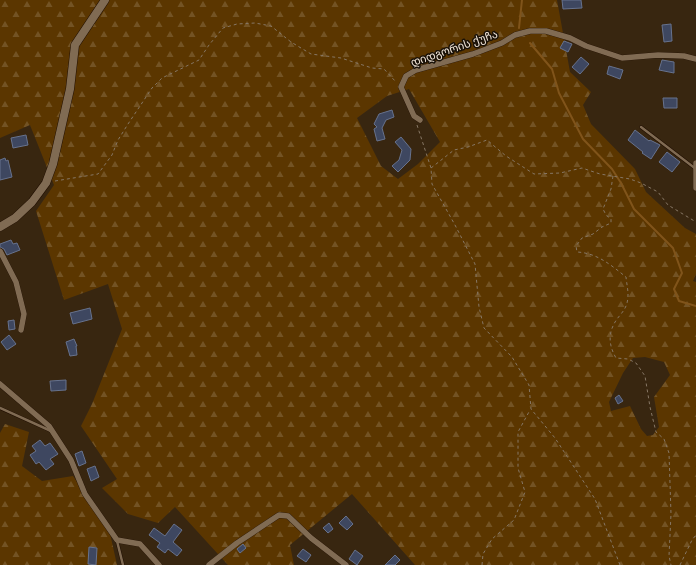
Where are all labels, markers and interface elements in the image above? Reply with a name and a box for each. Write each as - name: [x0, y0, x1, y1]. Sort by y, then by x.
- street label: დიდგორის ქუჩა: [409, 27, 499, 69]

